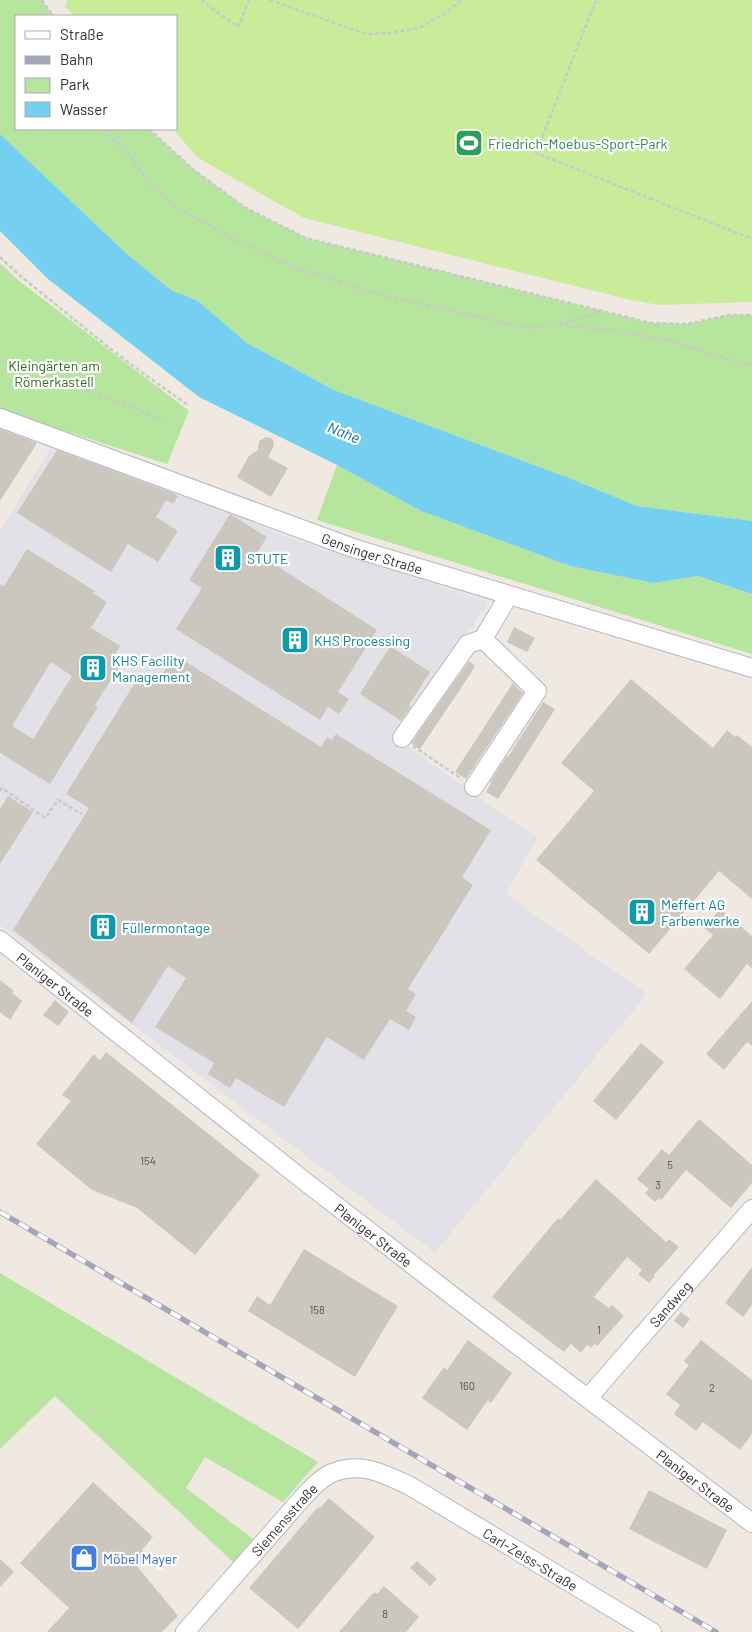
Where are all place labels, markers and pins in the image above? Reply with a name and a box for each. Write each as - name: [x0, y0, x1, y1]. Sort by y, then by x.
- sports icon: Friedrich-Moebus-Sport-Park: [454, 128, 484, 158]
- place label: Friedrich-Moebus-Sport-Park: [488, 135, 668, 152]
- building icon: STUTE: [213, 543, 243, 573]
- place label: STUTE: [247, 550, 288, 567]
- building icon: KHS Processing: [280, 625, 310, 655]
- place label: KHS Processing: [314, 632, 410, 649]
- place label: KHS Facility Management: [112, 652, 190, 685]
- building icon: KHS Facility Management: [78, 653, 108, 683]
- place label: Meffert AG Farbenwerke: [661, 896, 740, 929]
- building icon: Meffert AG Farbenwerke: [627, 897, 657, 927]
- building icon: Füllermontage: [88, 912, 118, 942]
- place label: Füllermontage: [122, 919, 210, 936]
- shop icon: Möbel Mayer: [69, 1543, 99, 1573]
- place label: Möbel Mayer: [103, 1550, 177, 1567]

